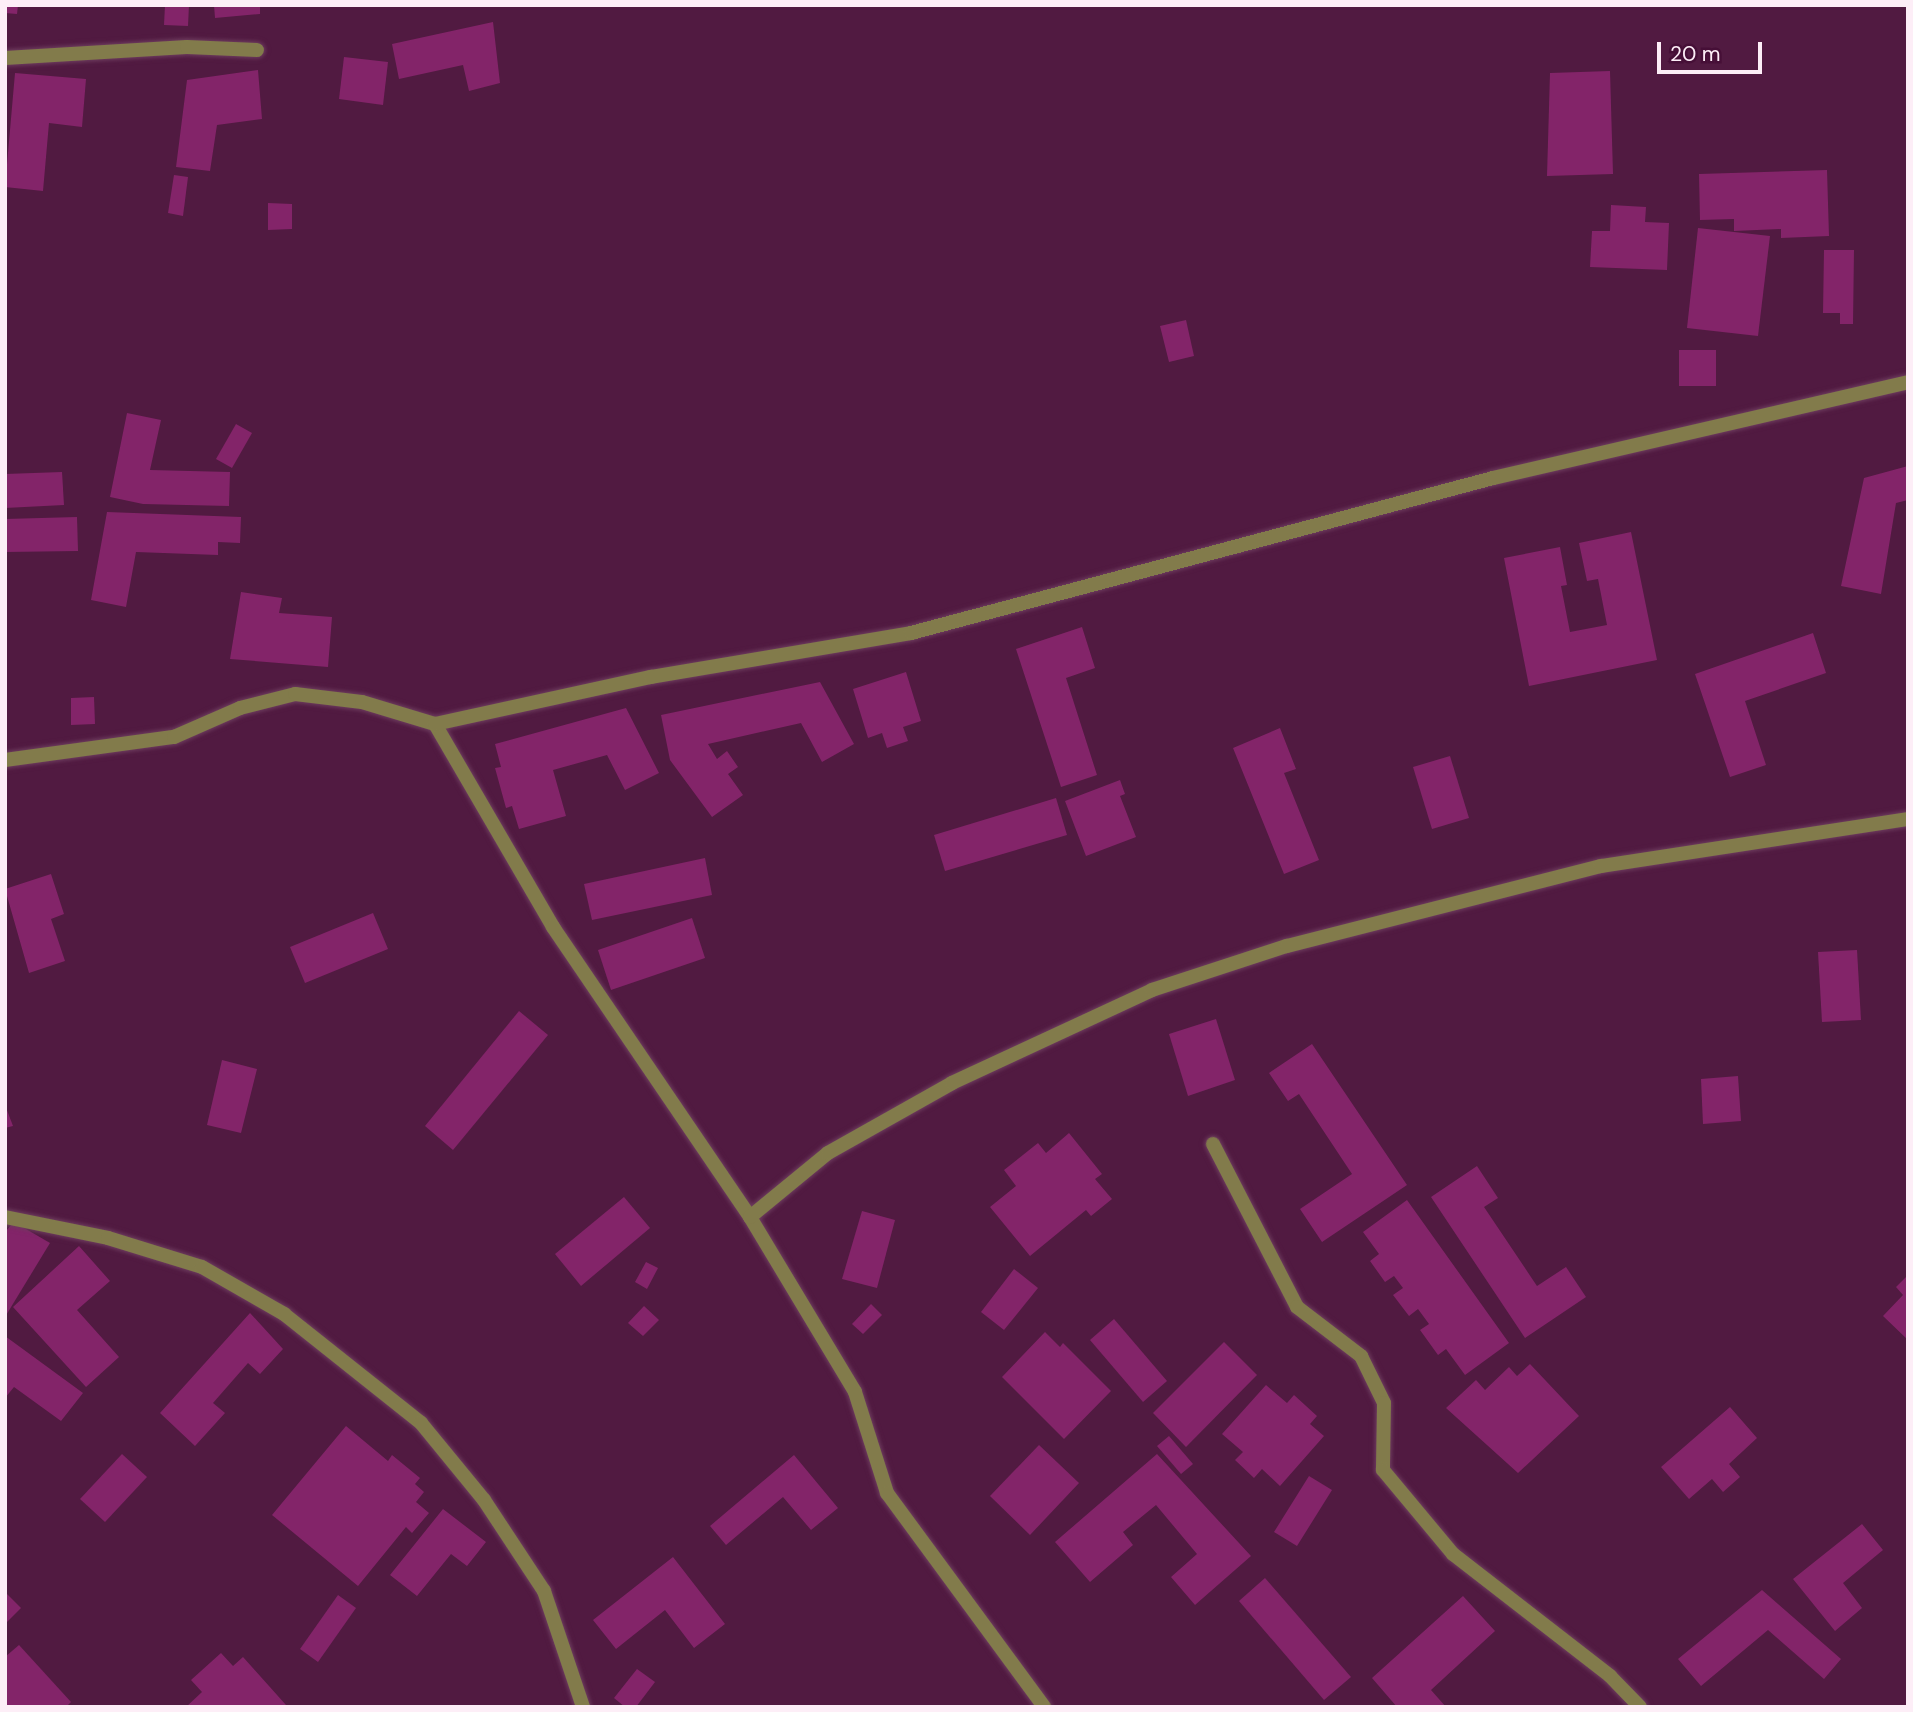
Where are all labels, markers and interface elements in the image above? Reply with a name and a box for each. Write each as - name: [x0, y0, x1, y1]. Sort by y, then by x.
- scale bar: [1661, 28, 1766, 72]
- text: 20 m: [1670, 40, 1721, 68]

